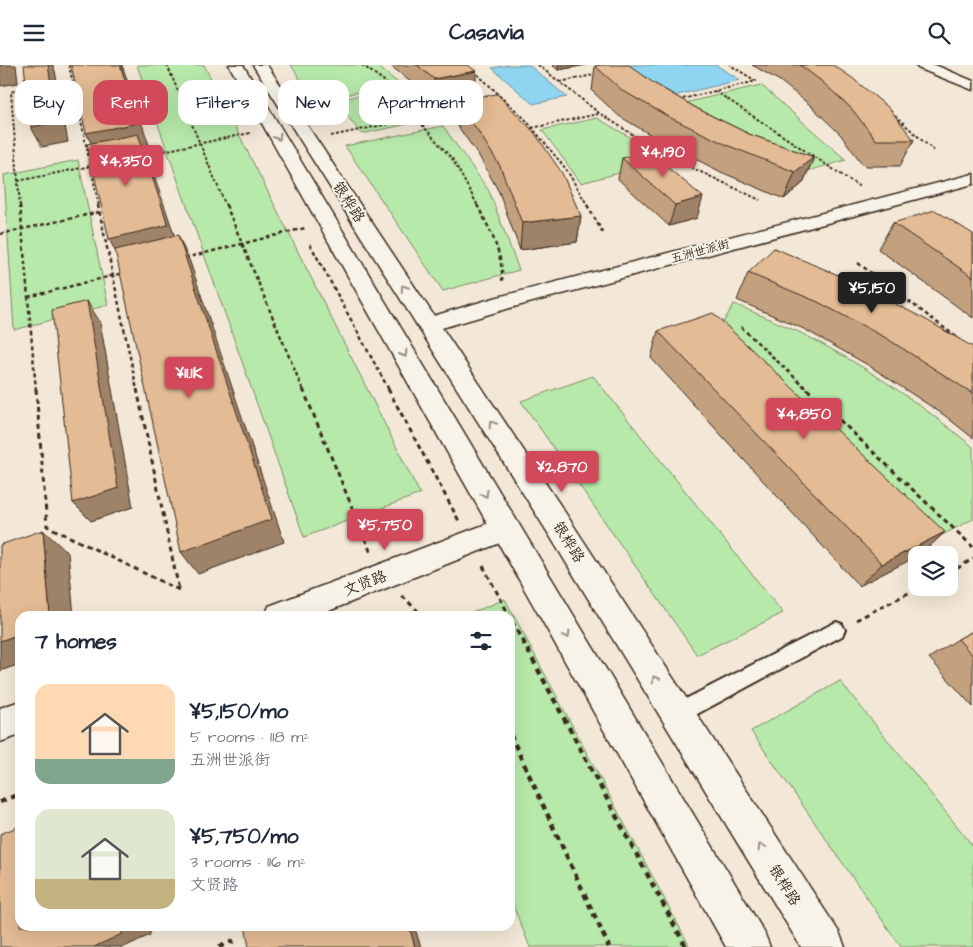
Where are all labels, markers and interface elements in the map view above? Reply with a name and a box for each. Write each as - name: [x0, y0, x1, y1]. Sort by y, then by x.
- text: Casavia: [449, 17, 524, 48]
- icon: menu: [20, 19, 48, 47]
- icon: search: [925, 19, 953, 47]
- chip: Buy: [15, 80, 83, 125]
- chip: Rent: [93, 80, 168, 125]
- chip: Filters: [178, 80, 268, 125]
- chip: New: [278, 80, 349, 125]
- chip: Apartment: [359, 80, 483, 125]
- one-way arrow: [272, 132, 282, 141]
- pin: ¥4,190: [622, 135, 704, 178]
- text: ¥4,190: [641, 141, 685, 163]
- pin: ¥4,350: [85, 145, 167, 187]
- text: ¥4,350: [100, 150, 152, 172]
- street label: 银桦路: [328, 178, 370, 227]
- street label: 五洲世派街: [669, 236, 731, 267]
- pin: ¥5,150: [831, 271, 913, 314]
- text: ¥5,150: [849, 277, 895, 299]
- one-way arrow: [401, 285, 410, 294]
- one-way arrow: [397, 348, 407, 357]
- pin: ¥11.1K: [148, 357, 230, 399]
- text: ¥11.1K: [176, 362, 202, 384]
- pin: ¥4,850: [763, 397, 845, 440]
- text: ¥4,850: [777, 403, 831, 425]
- one-way arrow: [489, 421, 499, 430]
- pin: ¥2,870: [521, 451, 603, 493]
- text: ¥2,870: [537, 456, 587, 478]
- one-way arrow: [479, 489, 489, 498]
- pin: ¥5,750: [344, 509, 426, 551]
- text: ¥5,750: [358, 514, 412, 536]
- street label: 银桦路: [548, 518, 589, 567]
- map controls: [908, 546, 958, 596]
- button: layers: [908, 546, 958, 596]
- street label: 文贤路: [340, 566, 390, 601]
- text: 7 homes: [35, 627, 117, 656]
- icon: filters: [467, 627, 495, 655]
- one-way arrow: [561, 629, 571, 638]
- one-way arrow: [652, 676, 662, 685]
- text: ¥5,150/mo: [190, 697, 288, 726]
- icon: home: [75, 704, 135, 764]
- text: 5 rooms · 118 m²: [190, 726, 309, 748]
- text: 五洲世派街: [190, 749, 270, 771]
- text: ¥5,750/mo: [190, 822, 299, 851]
- icon: home: [75, 829, 135, 889]
- one-way arrow: [757, 843, 767, 852]
- text: 3 rooms · 116 m²: [190, 851, 306, 873]
- street label: 银桦路: [764, 861, 805, 910]
- text: 文贤路: [190, 874, 238, 896]

